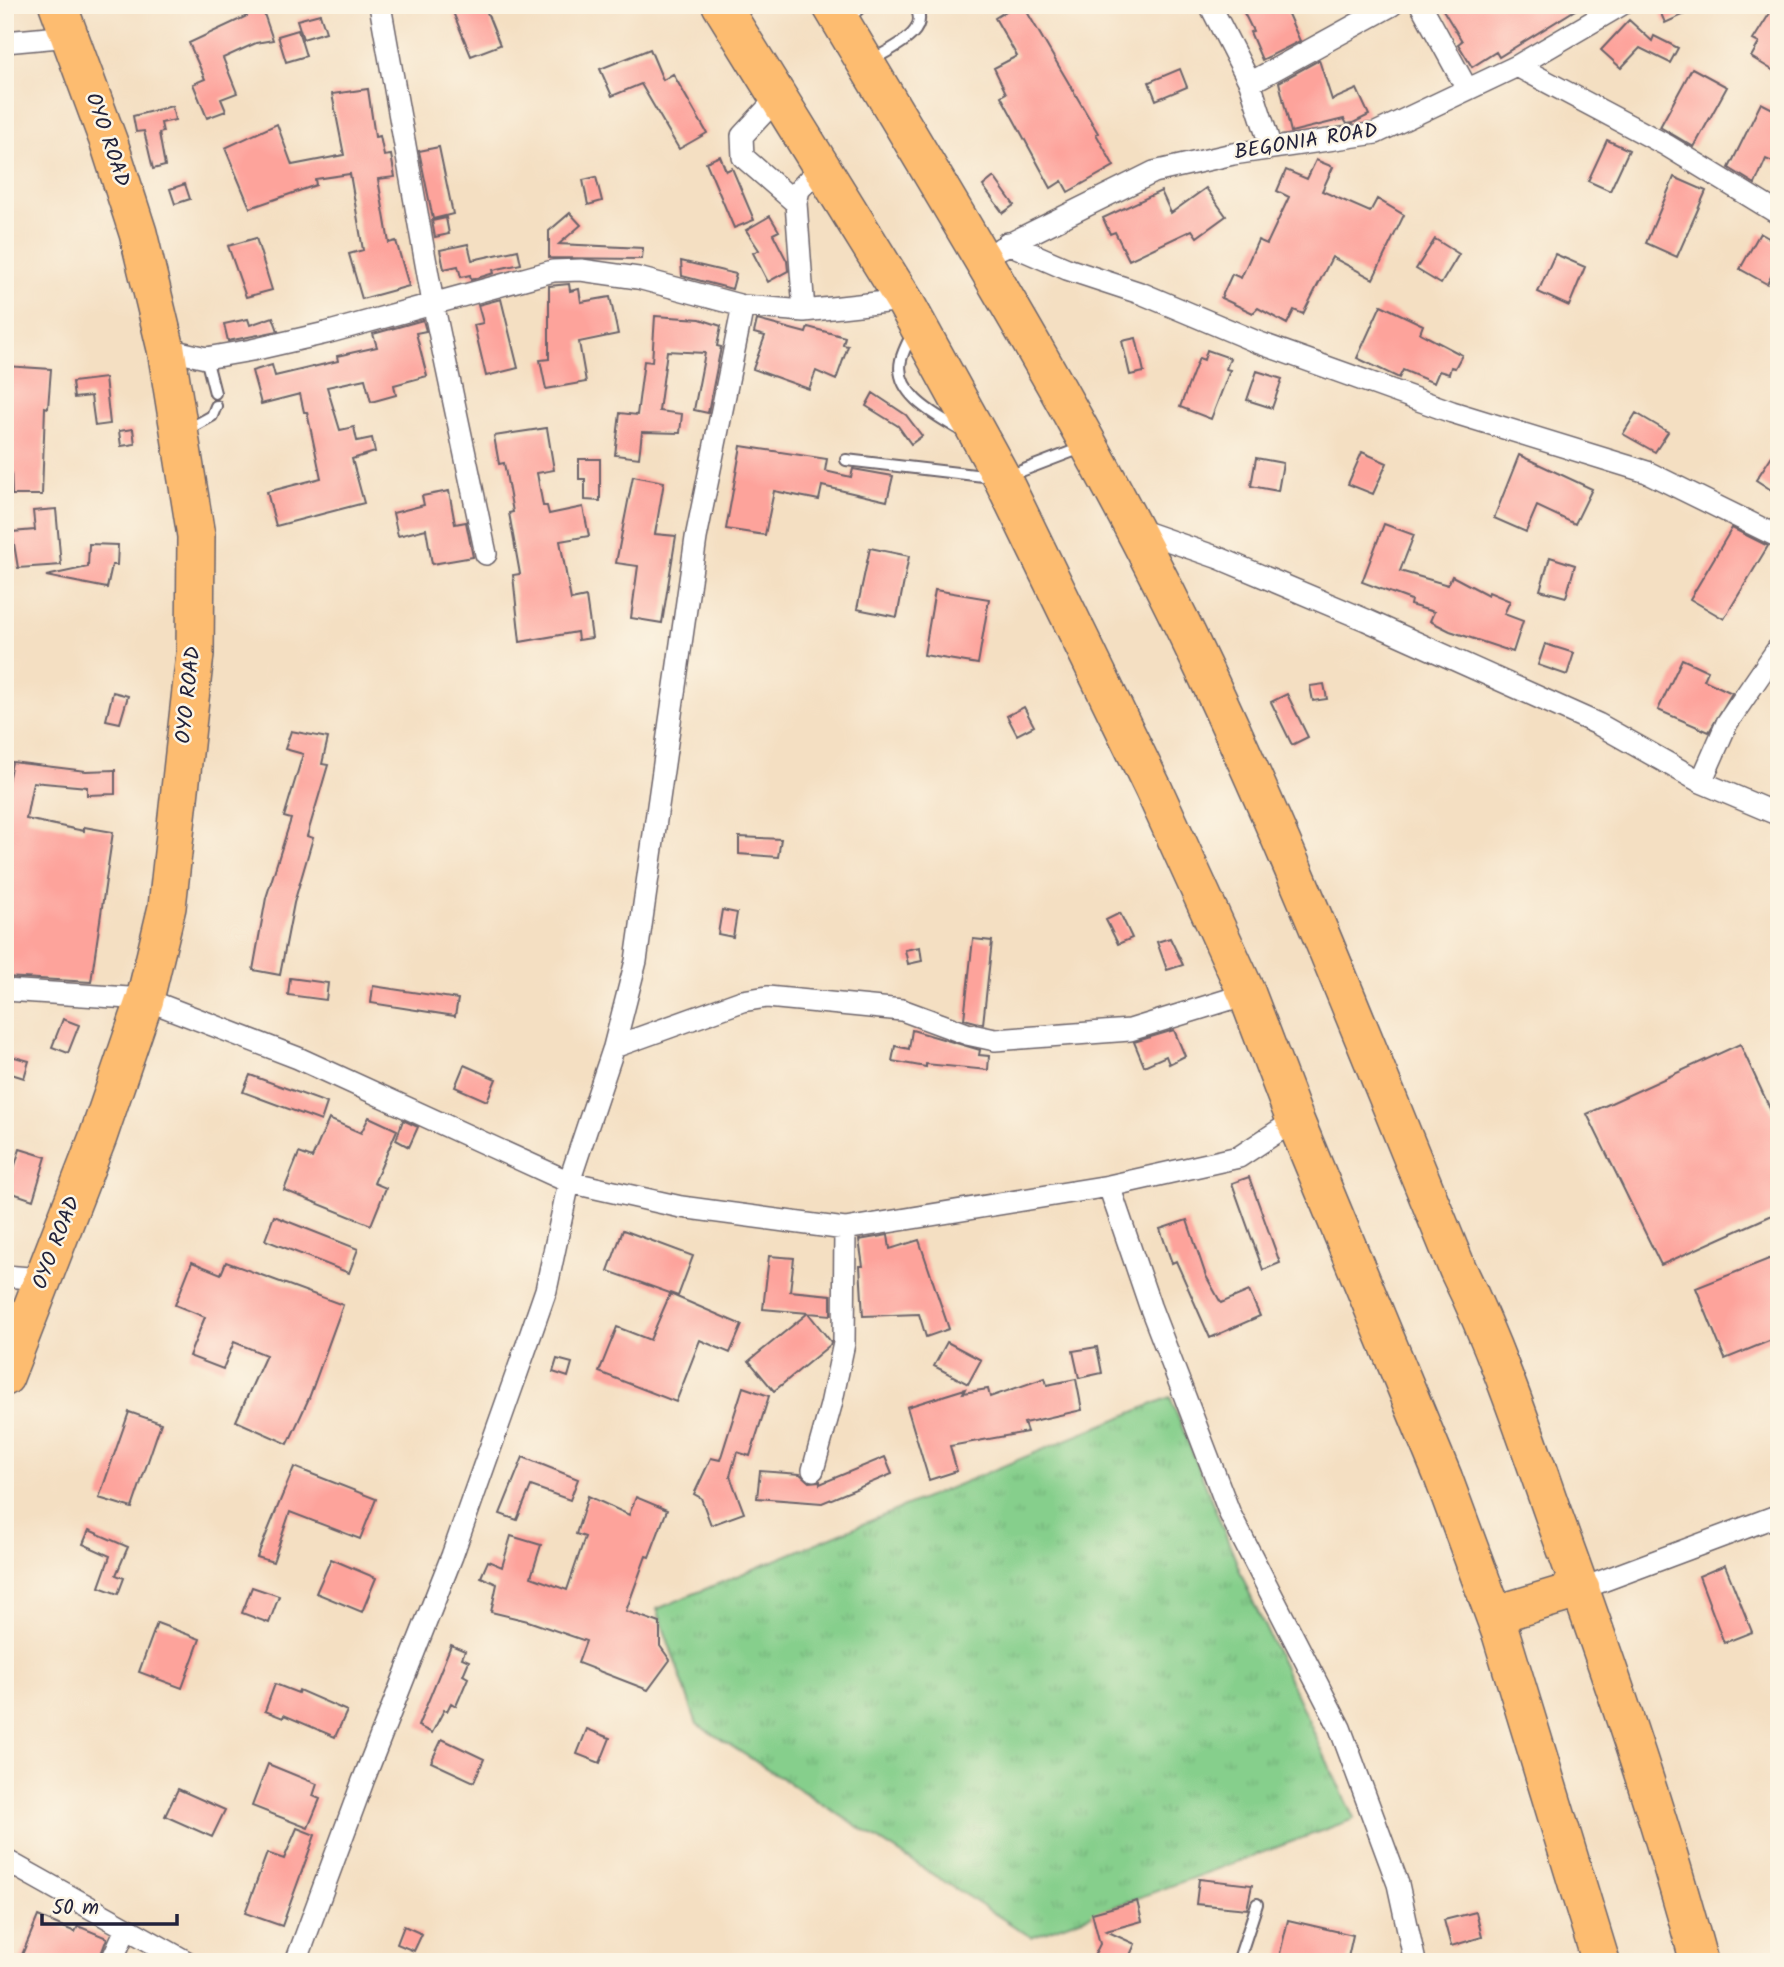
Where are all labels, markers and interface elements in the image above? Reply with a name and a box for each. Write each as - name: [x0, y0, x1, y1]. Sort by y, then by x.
- street label: OYO ROAD: [75, 88, 139, 192]
- street label: BEGONIA ROAD: [1232, 114, 1380, 170]
- street label: OYO ROAD: [167, 645, 211, 745]
- street label: OYO ROAD: [24, 1191, 90, 1295]
- scale bar: [42, 1883, 177, 1927]
- text: 50 m: [52, 1892, 99, 1925]

